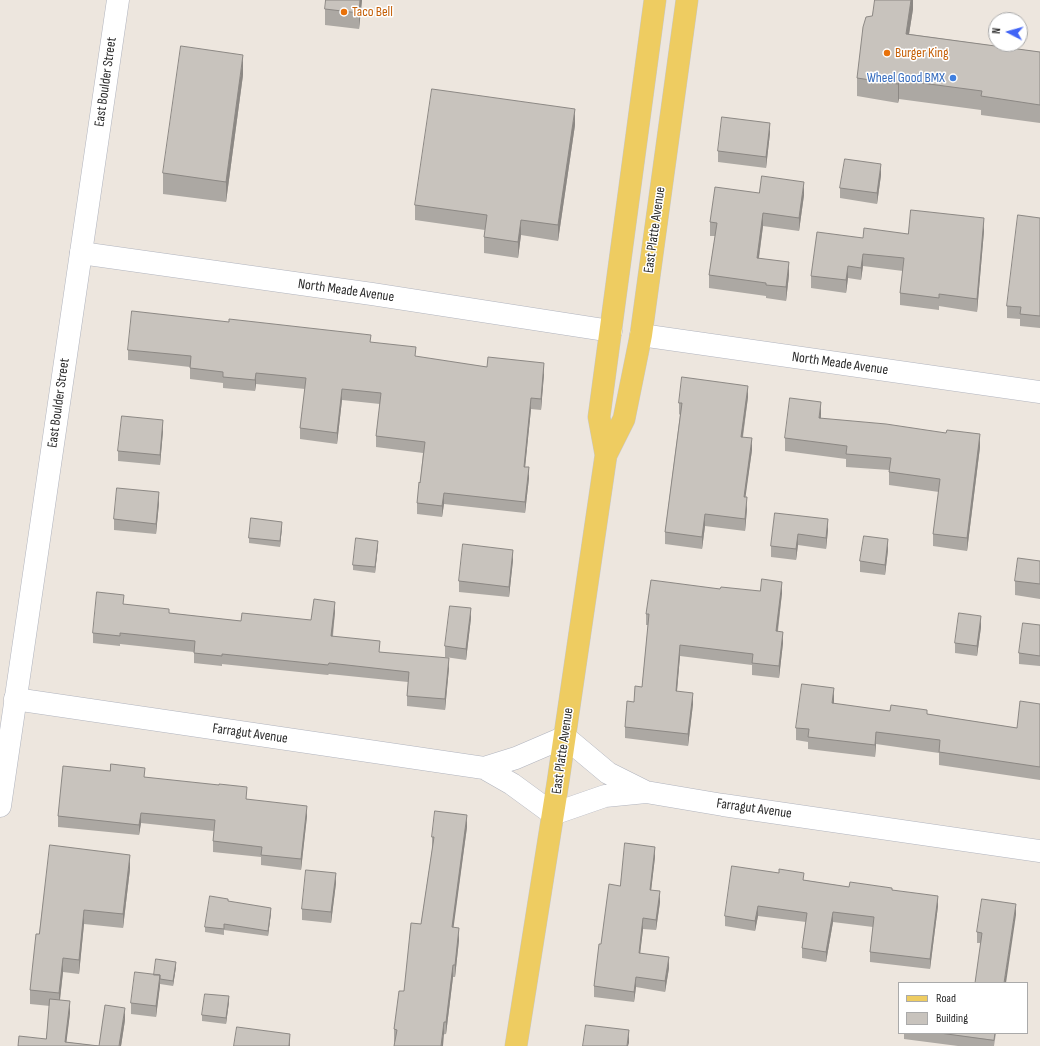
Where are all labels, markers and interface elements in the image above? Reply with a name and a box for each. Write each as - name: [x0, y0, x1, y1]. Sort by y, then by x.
- place label: Taco Bell: [352, 4, 393, 20]
- marker: Taco Bell: [339, 7, 349, 17]
- north arrow: [988, 12, 1028, 52]
- text: N: [990, 27, 1003, 34]
- street label: East Boulder Street: [91, 36, 121, 128]
- place label: Burger King: [895, 45, 949, 61]
- marker: Burger King: [882, 48, 892, 58]
- place label: Wheel Good BMX: [867, 70, 945, 86]
- marker: Wheel Good BMX: [948, 73, 958, 83]
- street label: East Platte Avenue: [641, 186, 669, 274]
- street label: North Meade Avenue: [297, 276, 395, 306]
- street label: North Meade Avenue: [791, 349, 889, 379]
- street label: East Boulder Street: [44, 357, 74, 449]
- street label: East Platte Avenue: [549, 707, 577, 795]
- street label: Farragut Avenue: [211, 720, 289, 748]
- street label: Farragut Avenue: [715, 795, 793, 823]
- legend: [898, 982, 1028, 1034]
- text: Road: [936, 991, 956, 1006]
- text: Building: [936, 1011, 968, 1026]

